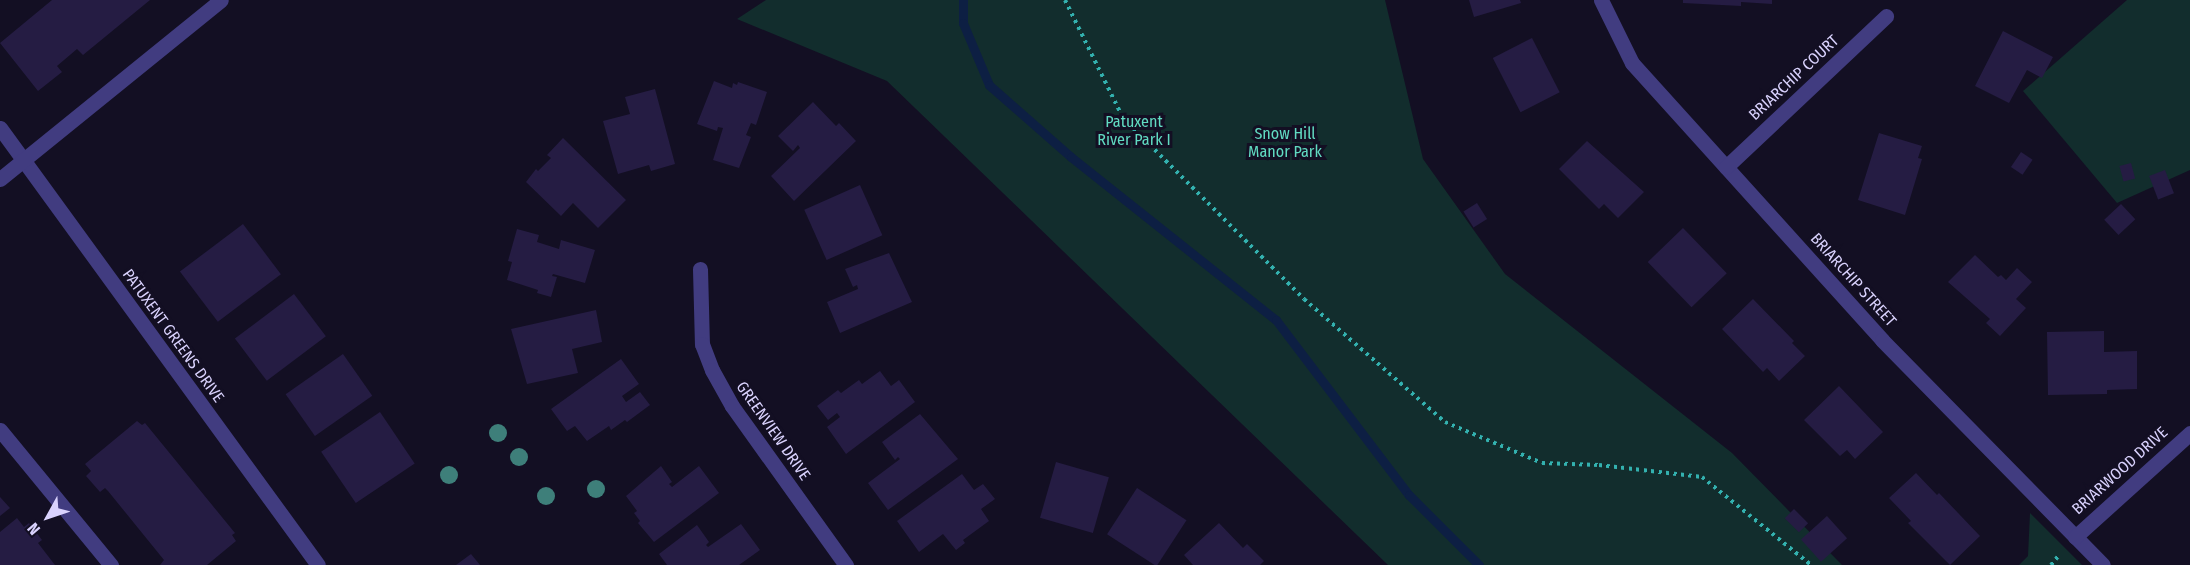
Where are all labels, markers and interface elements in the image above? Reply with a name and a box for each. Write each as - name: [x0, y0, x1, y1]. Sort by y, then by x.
- street label: BRIARCHIP COURT: [1745, 31, 1843, 125]
- park label: Patuxent River Park I: [1097, 112, 1171, 150]
- park label: Snow Hill Manor Park: [1248, 124, 1322, 162]
- street label: BRIARCHIP STREET: [1806, 229, 1900, 331]
- street label: PATUXENT GREENS DRIVE: [118, 266, 228, 406]
- street label: GREENVIEW DRIVE: [732, 378, 814, 484]
- street label: BRIARWOOD DRIVE: [2068, 423, 2172, 519]
- north arrow: [18, 487, 78, 547]
- text: N: [23, 519, 44, 539]

